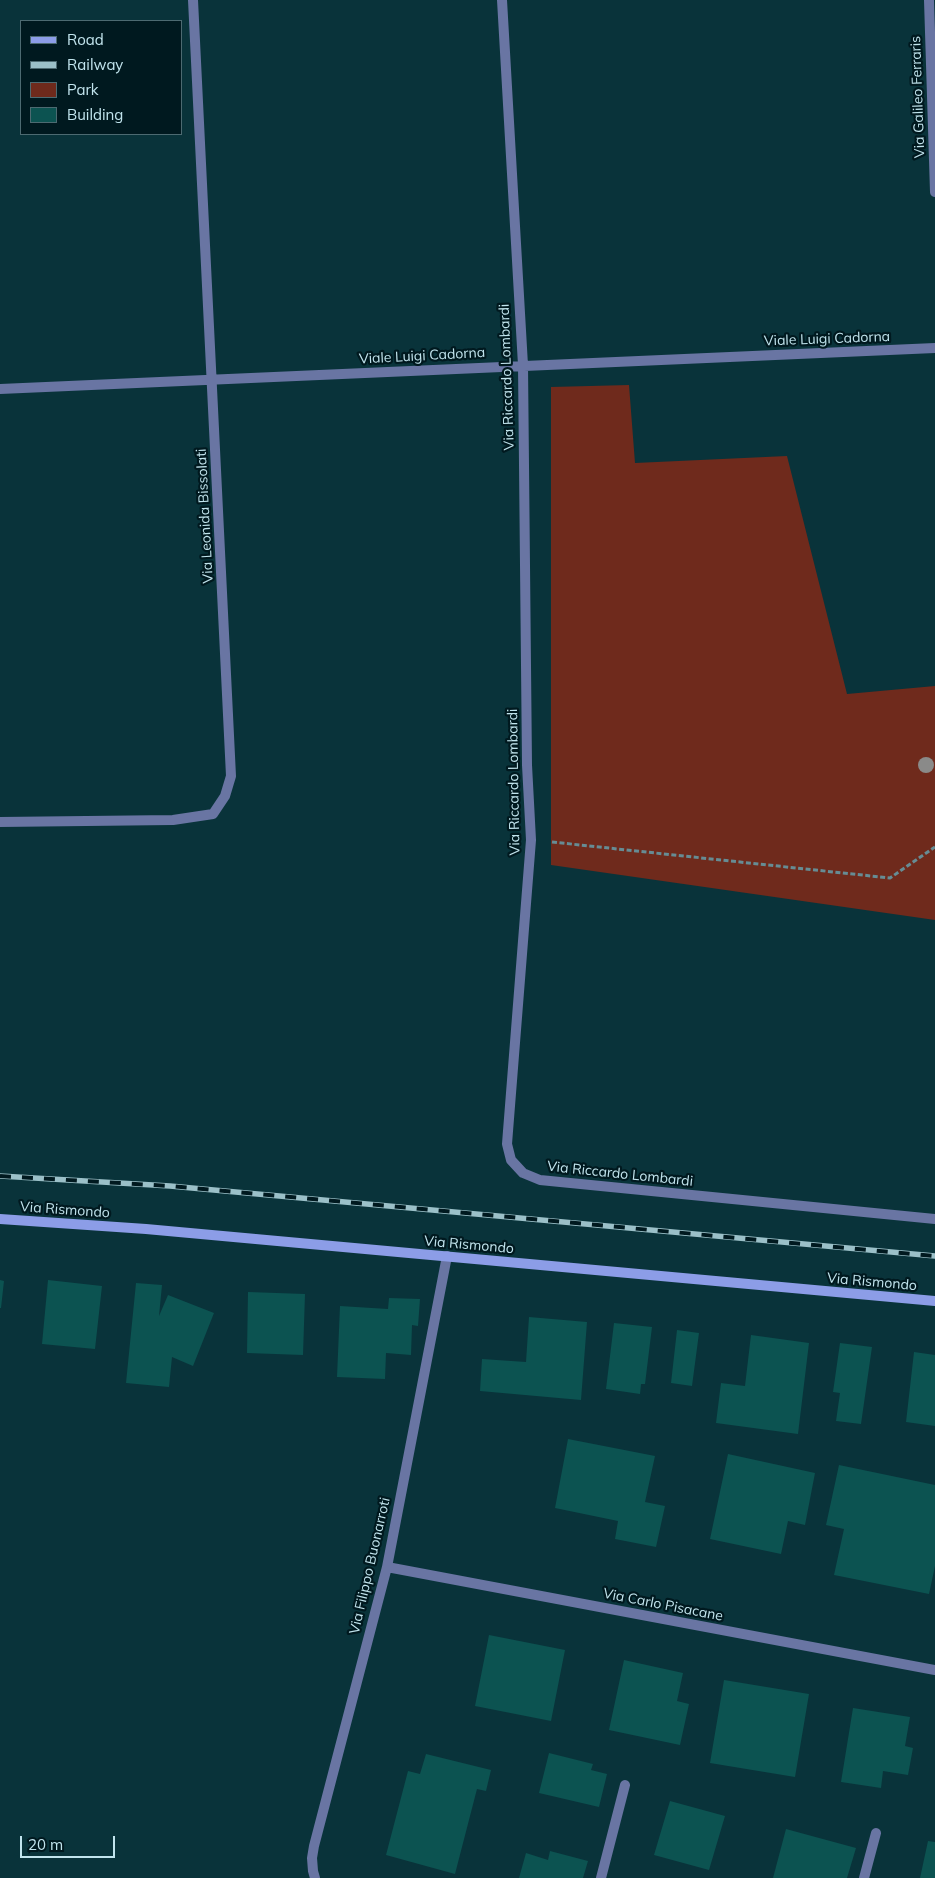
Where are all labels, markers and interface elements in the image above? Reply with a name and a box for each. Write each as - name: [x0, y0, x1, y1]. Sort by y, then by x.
- legend: [20, 20, 182, 135]
- text: Road: [67, 30, 104, 49]
- street label: Via Galileo Ferraris: [907, 36, 929, 158]
- text: Railway: [67, 55, 123, 74]
- text: Park: [67, 80, 99, 99]
- text: Building: [67, 105, 123, 124]
- street label: Via Riccardo Lombardi: [496, 303, 518, 451]
- street label: Viale Luigi Cadorna: [764, 328, 890, 350]
- street label: Viale Luigi Cadorna: [359, 344, 485, 368]
- street label: Via Leonida Bissolati: [193, 448, 217, 584]
- street label: Via Riccardo Lombardi: [504, 709, 524, 855]
- street label: Via Riccardo Lombardi: [546, 1158, 694, 1190]
- street label: Via Rismondo: [20, 1198, 110, 1222]
- street label: Via Rismondo: [423, 1233, 515, 1257]
- street label: Via Rismondo: [826, 1270, 918, 1294]
- street label: Via Filippo Buonarroti: [346, 1496, 394, 1636]
- street label: Via Carlo Pisacane: [602, 1585, 724, 1625]
- scale bar: [22, 1826, 118, 1858]
- text: 20 m: [28, 1835, 63, 1854]

